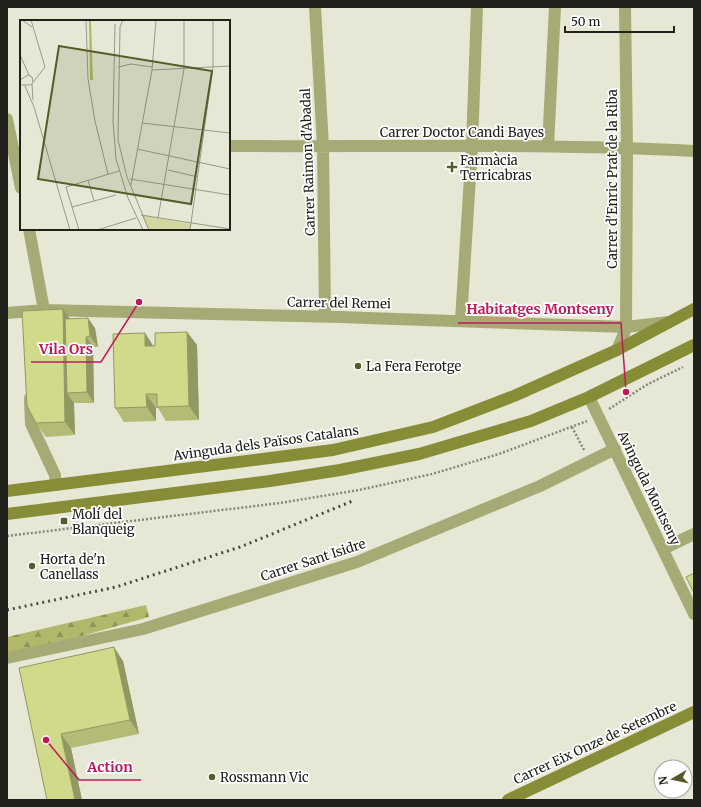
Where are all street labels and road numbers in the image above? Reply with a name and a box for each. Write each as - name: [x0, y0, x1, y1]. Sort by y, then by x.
- street label: Carrer Raimon d'Abadal: [297, 88, 319, 236]
- street label: Carrer d'Enric Prat de la Riba: [604, 89, 621, 269]
- street label: Carrer Doctor Candi Bayes: [380, 124, 544, 141]
- street label: Carrer del Remei: [287, 294, 391, 312]
- street label: Avinguda dels Països Catalans: [171, 422, 360, 465]
- street label: Avinguda Montseny: [613, 427, 684, 548]
- street label: Carrer Sant Isidre: [258, 535, 368, 585]
- street label: Carrer Eix Onze de Setembre: [511, 698, 679, 788]

